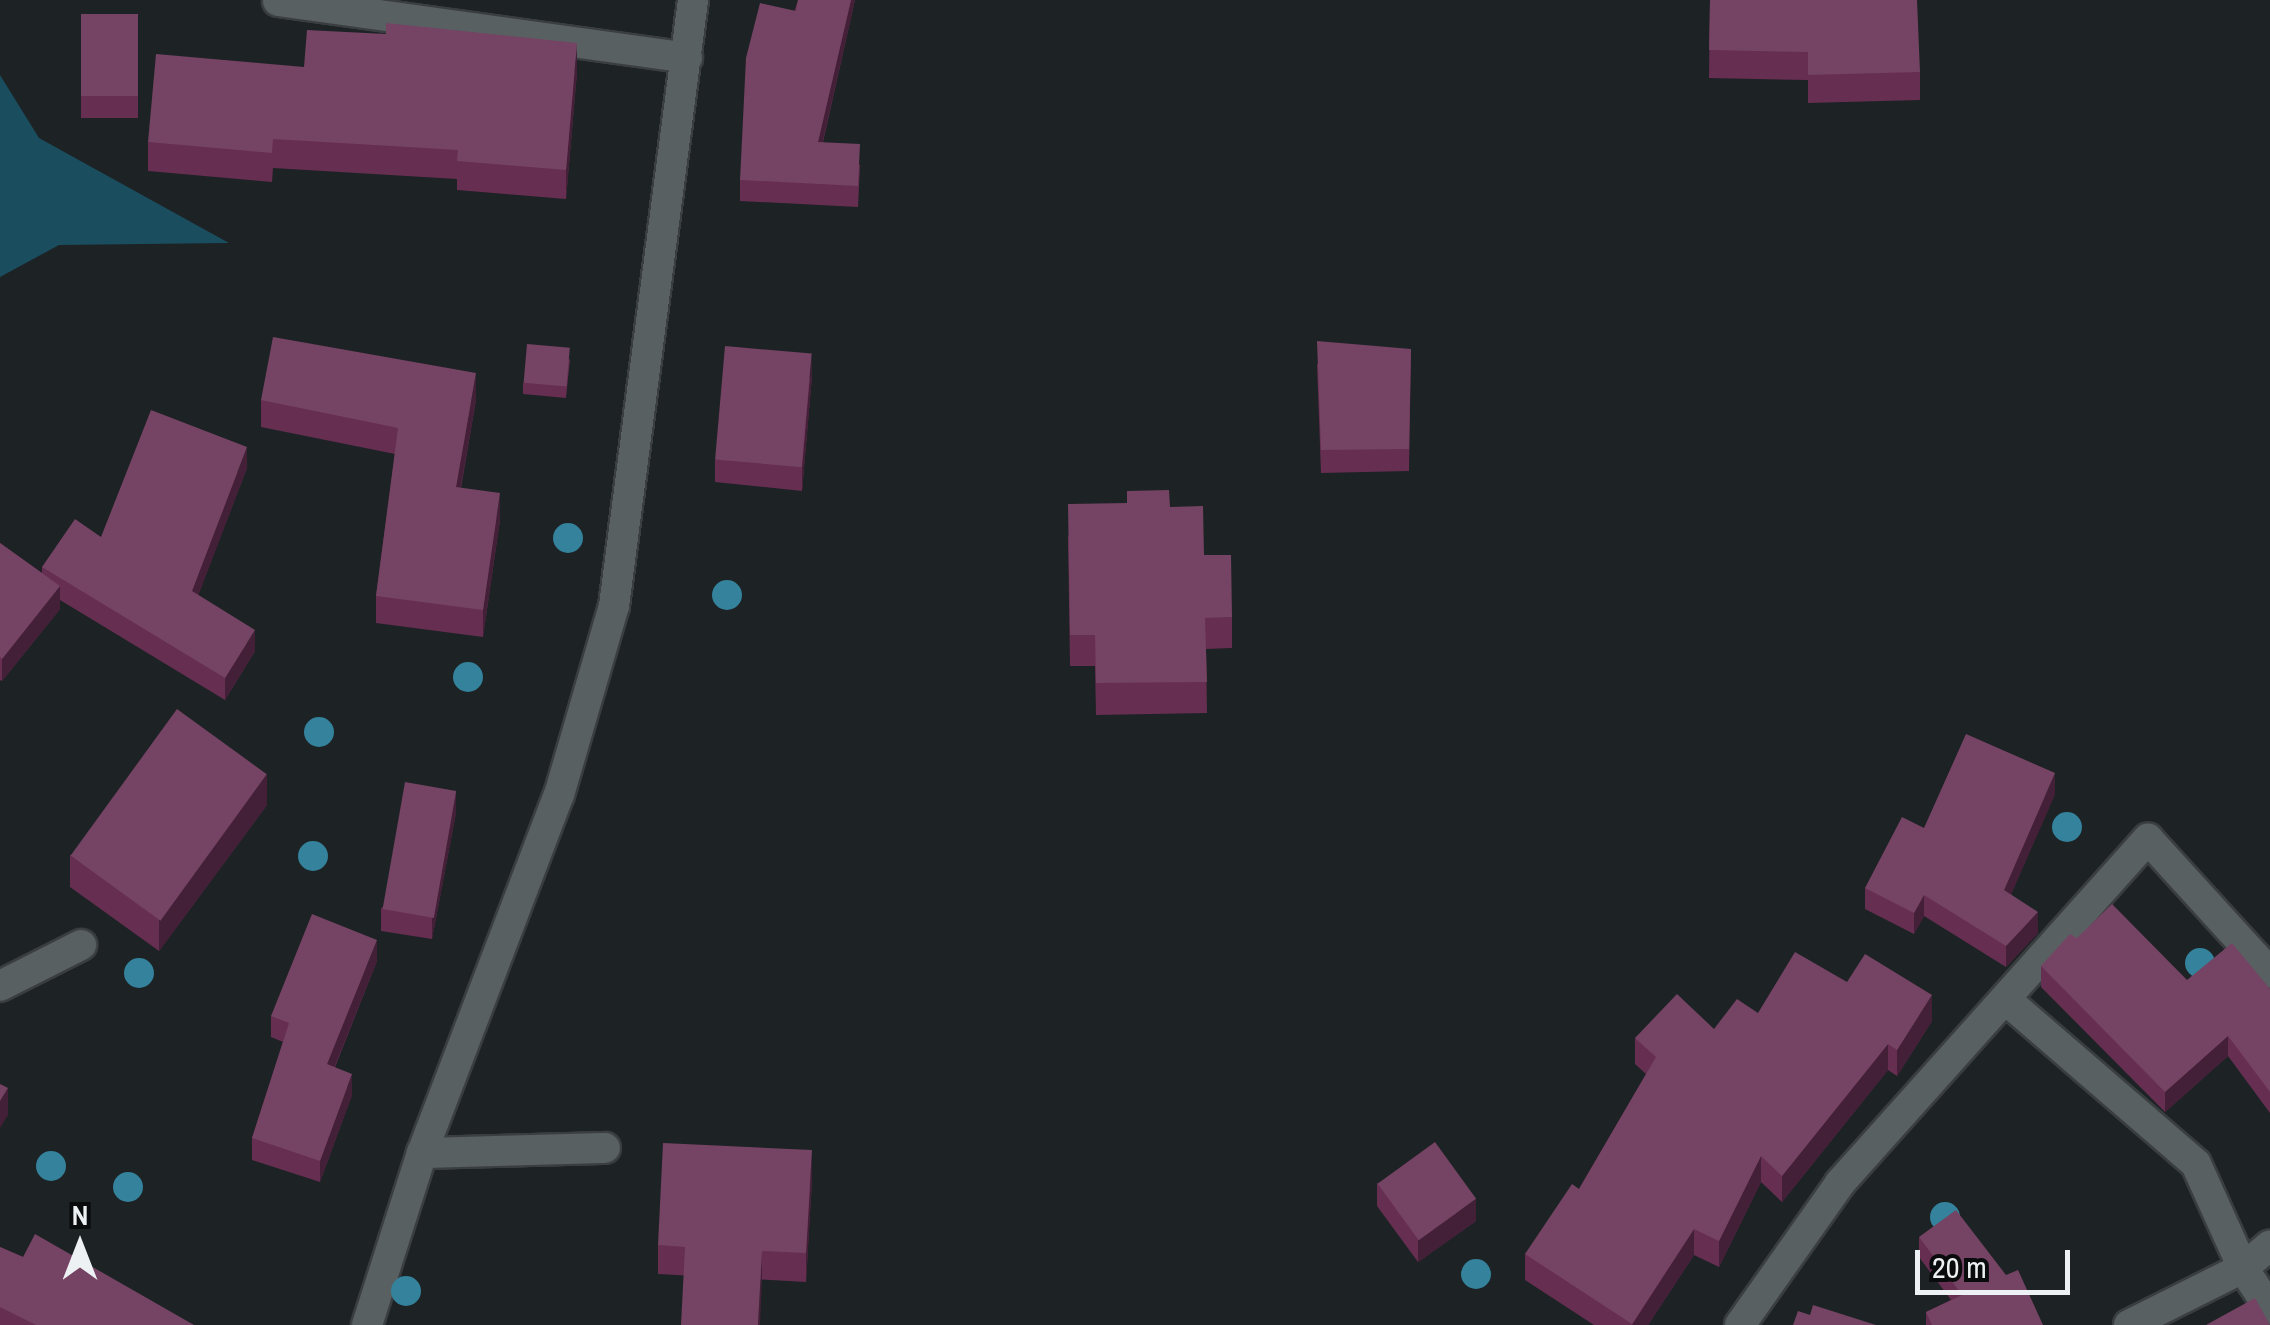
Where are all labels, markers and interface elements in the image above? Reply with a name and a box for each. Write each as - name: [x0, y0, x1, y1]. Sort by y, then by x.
- north arrow: [30, 1195, 130, 1295]
- text: N: [72, 1196, 88, 1234]
- scale bar: [1920, 1230, 2075, 1292]
- text: 20 m: [1932, 1247, 1987, 1287]

